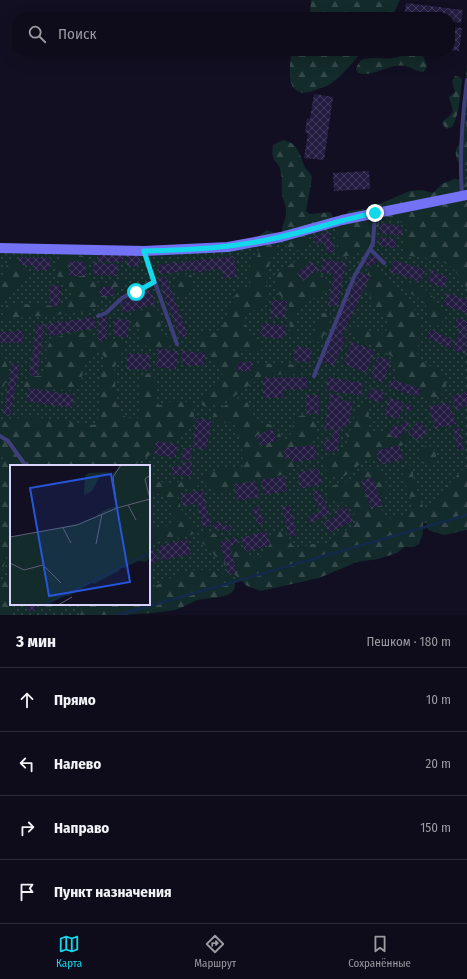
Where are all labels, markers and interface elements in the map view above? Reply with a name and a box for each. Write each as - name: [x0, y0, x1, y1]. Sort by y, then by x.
- search box: [12, 12, 455, 56]
- icon: search: [26, 23, 48, 45]
- text: Поиск: [58, 25, 96, 43]
- route end: [366, 204, 384, 222]
- route start: [127, 283, 145, 301]
- inset map: [10, 465, 150, 605]
- text: 3 мин: [16, 631, 56, 652]
- text: Пешком · 180 m: [366, 634, 451, 649]
- icon: ahead: [16, 689, 38, 711]
- text: Прямо: [54, 691, 96, 709]
- text: 10 m: [426, 692, 451, 707]
- icon: left: [16, 753, 38, 775]
- text: Налево: [54, 755, 101, 773]
- text: 20 m: [425, 756, 451, 771]
- icon: right: [16, 817, 38, 839]
- text: Направо: [54, 819, 109, 837]
- text: 150 m: [420, 820, 451, 835]
- icon: arrive: [16, 881, 38, 903]
- text: Пункт назначения: [54, 883, 172, 901]
- tab: Карта: [56, 933, 82, 970]
- tab: Маршрут: [194, 933, 236, 970]
- tab: Сохранённые: [348, 933, 411, 970]

